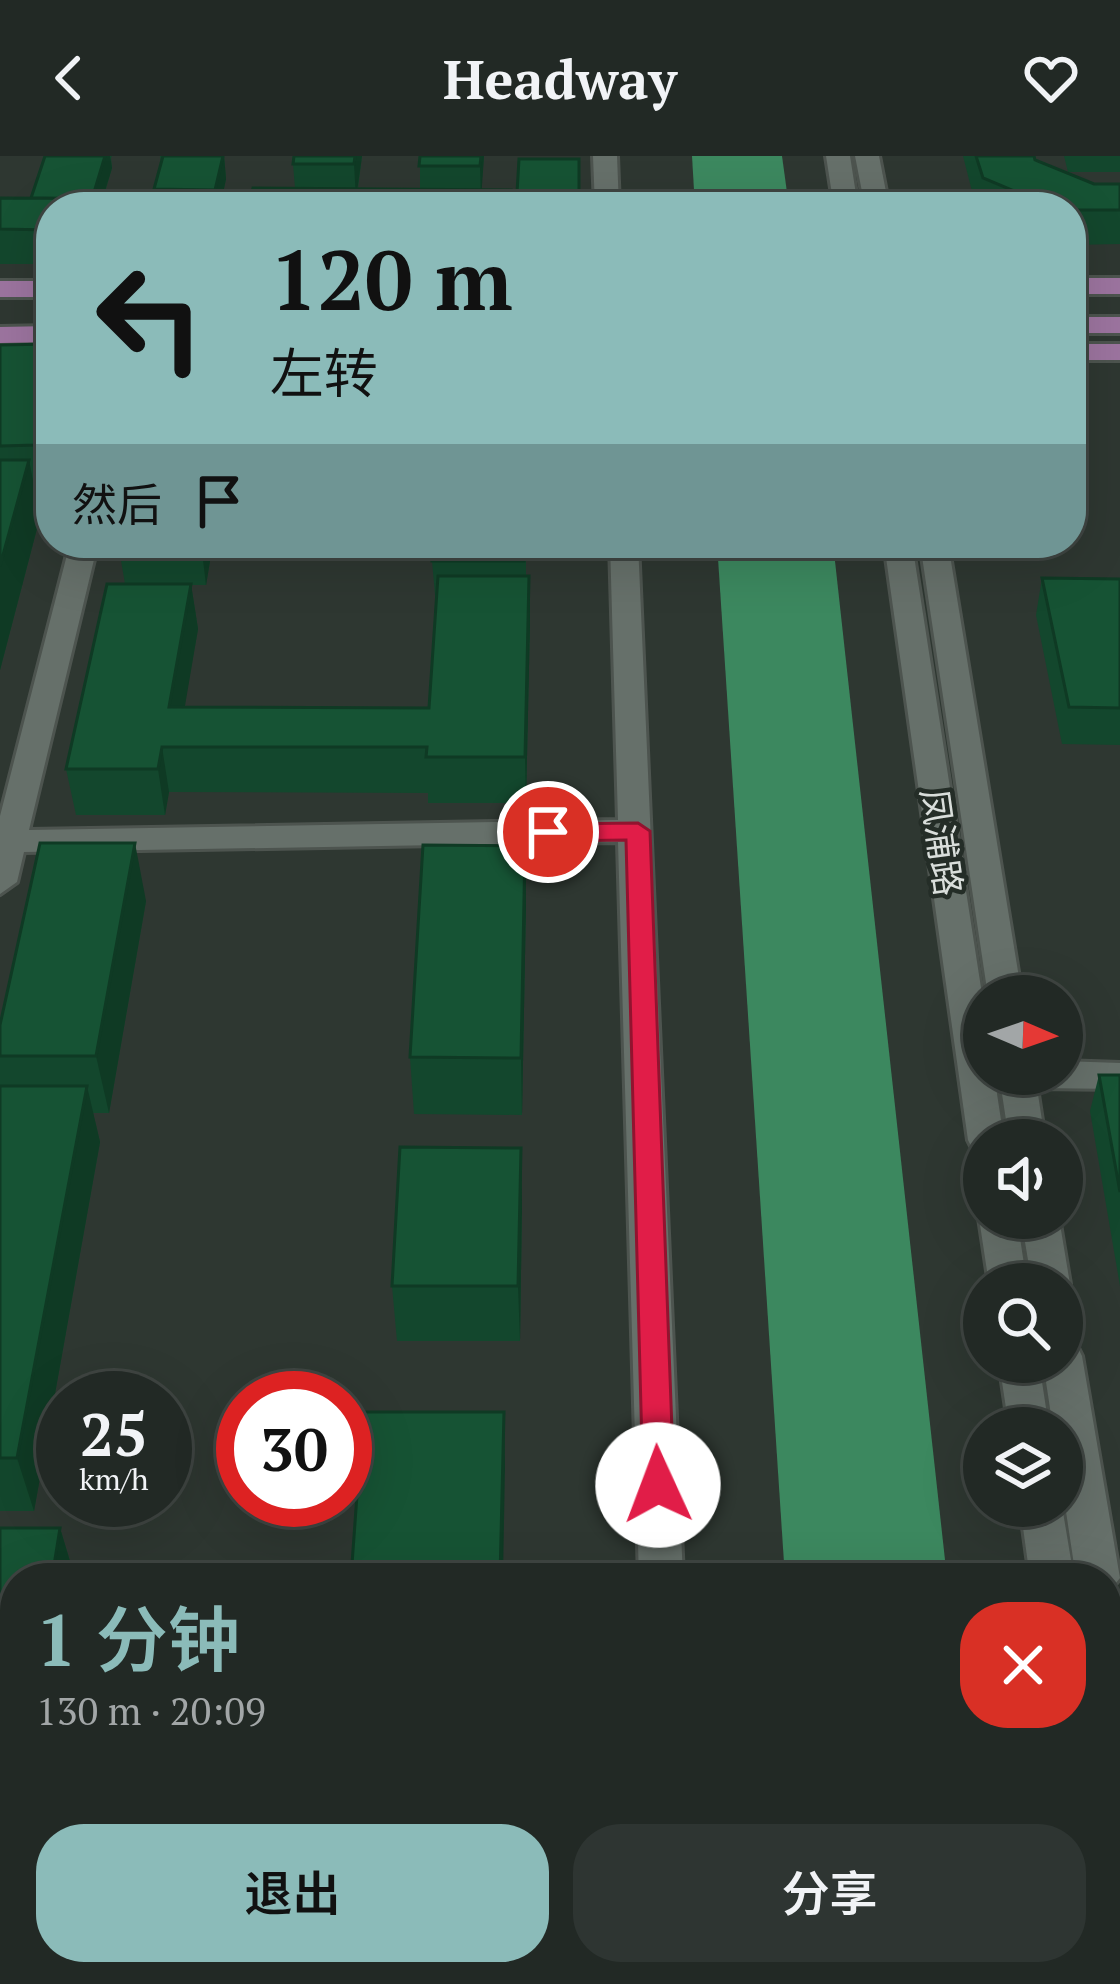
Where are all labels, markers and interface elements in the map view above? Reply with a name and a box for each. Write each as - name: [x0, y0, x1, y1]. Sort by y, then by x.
- text: Headway: [443, 43, 677, 114]
- icon: back: [36, 45, 102, 111]
- icon: heart: [1018, 45, 1084, 111]
- text: 120 m: [270, 223, 513, 334]
- icon: left: [72, 240, 228, 396]
- text: 左转: [270, 337, 378, 408]
- icon: arrive: [186, 468, 252, 534]
- text: 然后: [72, 474, 162, 534]
- pin: [497, 781, 599, 883]
- street label: 凤浦路: [911, 785, 973, 899]
- icon: arrive: [515, 799, 581, 865]
- north arrow: [963, 975, 1083, 1095]
- map controls: [963, 975, 1083, 1527]
- button: sound: [963, 1119, 1083, 1239]
- button: search: [963, 1263, 1083, 1383]
- speed limit sign: 30: [216, 1371, 372, 1527]
- text: 25: [80, 1394, 148, 1473]
- button: layers: [963, 1407, 1083, 1527]
- position arrow: [595, 1422, 721, 1548]
- text: km/h: [79, 1459, 149, 1499]
- text: 1 分钟: [36, 1591, 240, 1687]
- button: close: [960, 1602, 1086, 1728]
- text: 130 m · 20:09: [36, 1684, 266, 1736]
- button: 退出: [36, 1824, 549, 1962]
- button: 分享: [573, 1824, 1086, 1962]

